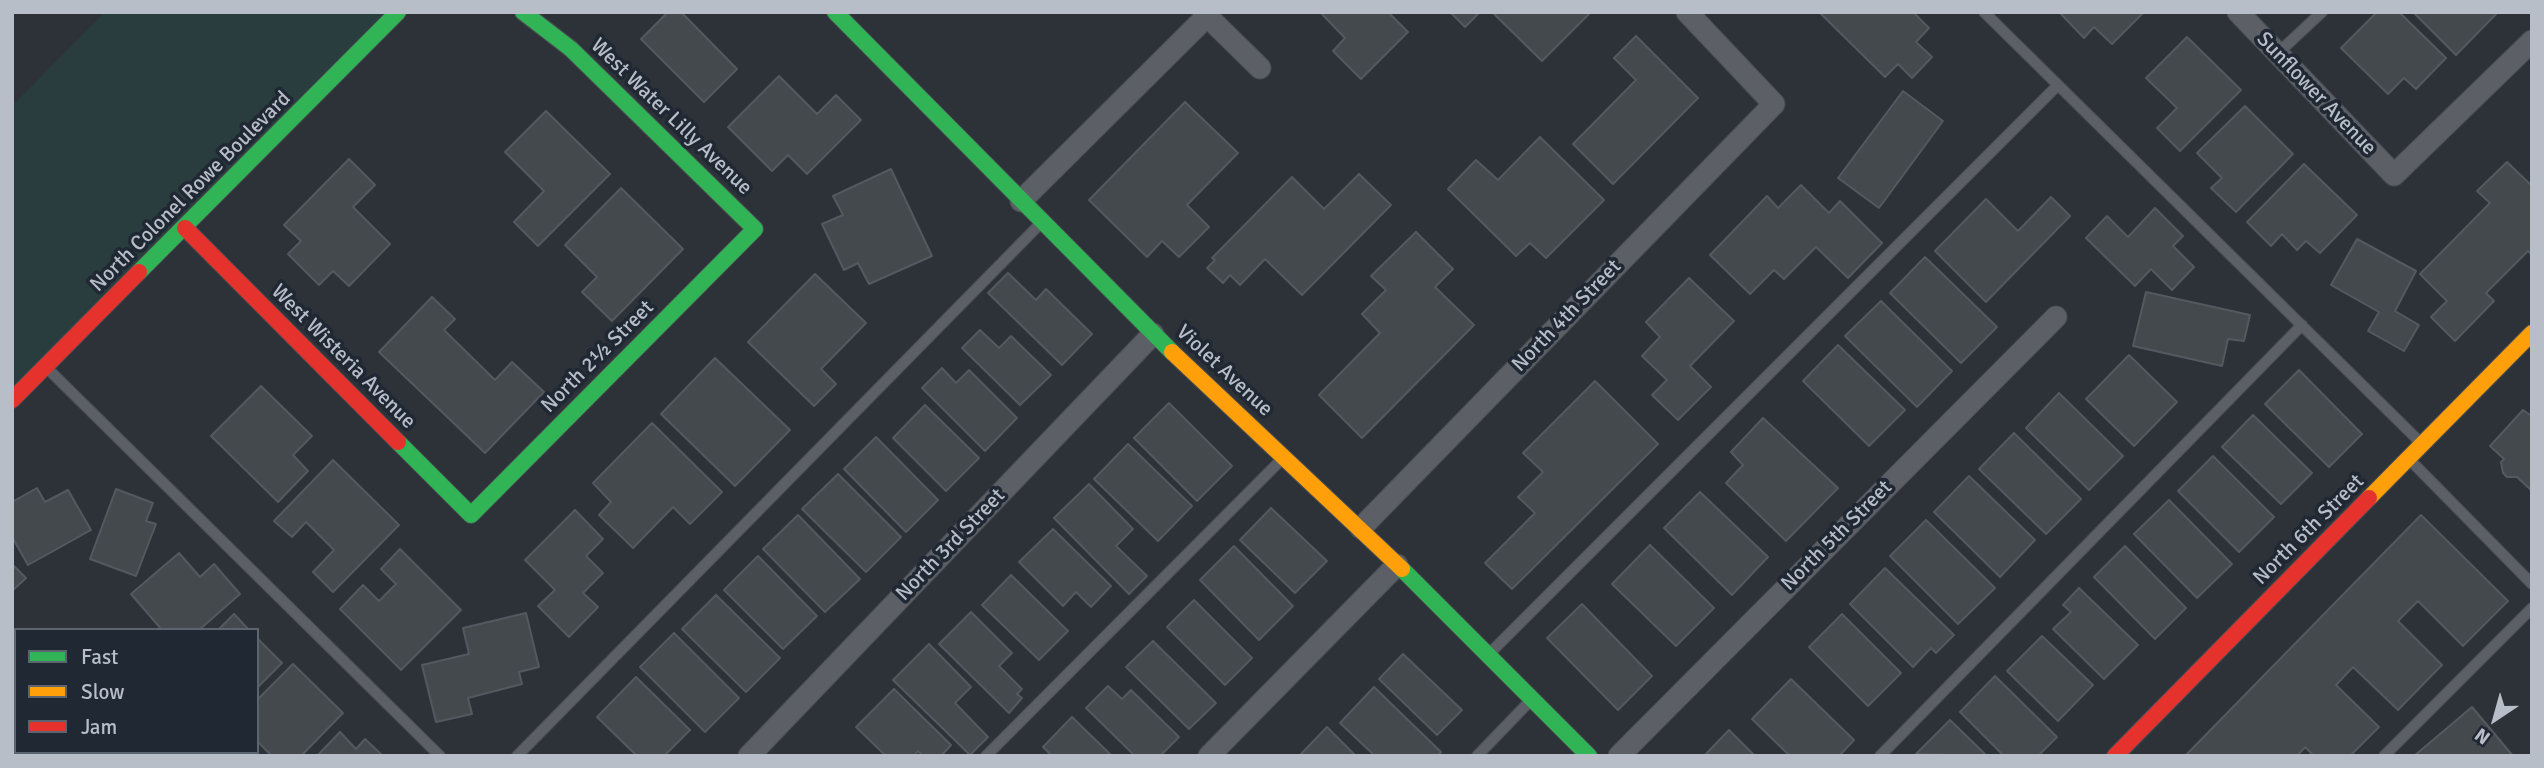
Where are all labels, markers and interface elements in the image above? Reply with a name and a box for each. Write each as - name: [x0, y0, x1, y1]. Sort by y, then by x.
- street label: Sunflower Avenue: [2251, 27, 2381, 161]
- street label: West Water Lilly Avenue: [585, 33, 757, 201]
- street label: North Colonel Rowe Boulevard: [86, 87, 296, 297]
- street label: North 4th Street: [1507, 255, 1627, 377]
- street label: West Wisteria Avenue: [266, 280, 420, 434]
- street label: North 2½ Street: [537, 296, 659, 418]
- street label: Violet Avenue: [1171, 320, 1277, 422]
- street label: North 6th Street: [2248, 469, 2370, 591]
- street label: North 5th Street: [1776, 475, 1898, 597]
- street label: North 3rd Street: [891, 484, 1011, 606]
- legend: [14, 628, 259, 754]
- text: Fast: [81, 644, 118, 670]
- text: Slow: [81, 679, 125, 705]
- north arrow: [2460, 684, 2530, 754]
- text: Jam: [81, 714, 117, 740]
- text: N: [2470, 722, 2495, 750]

